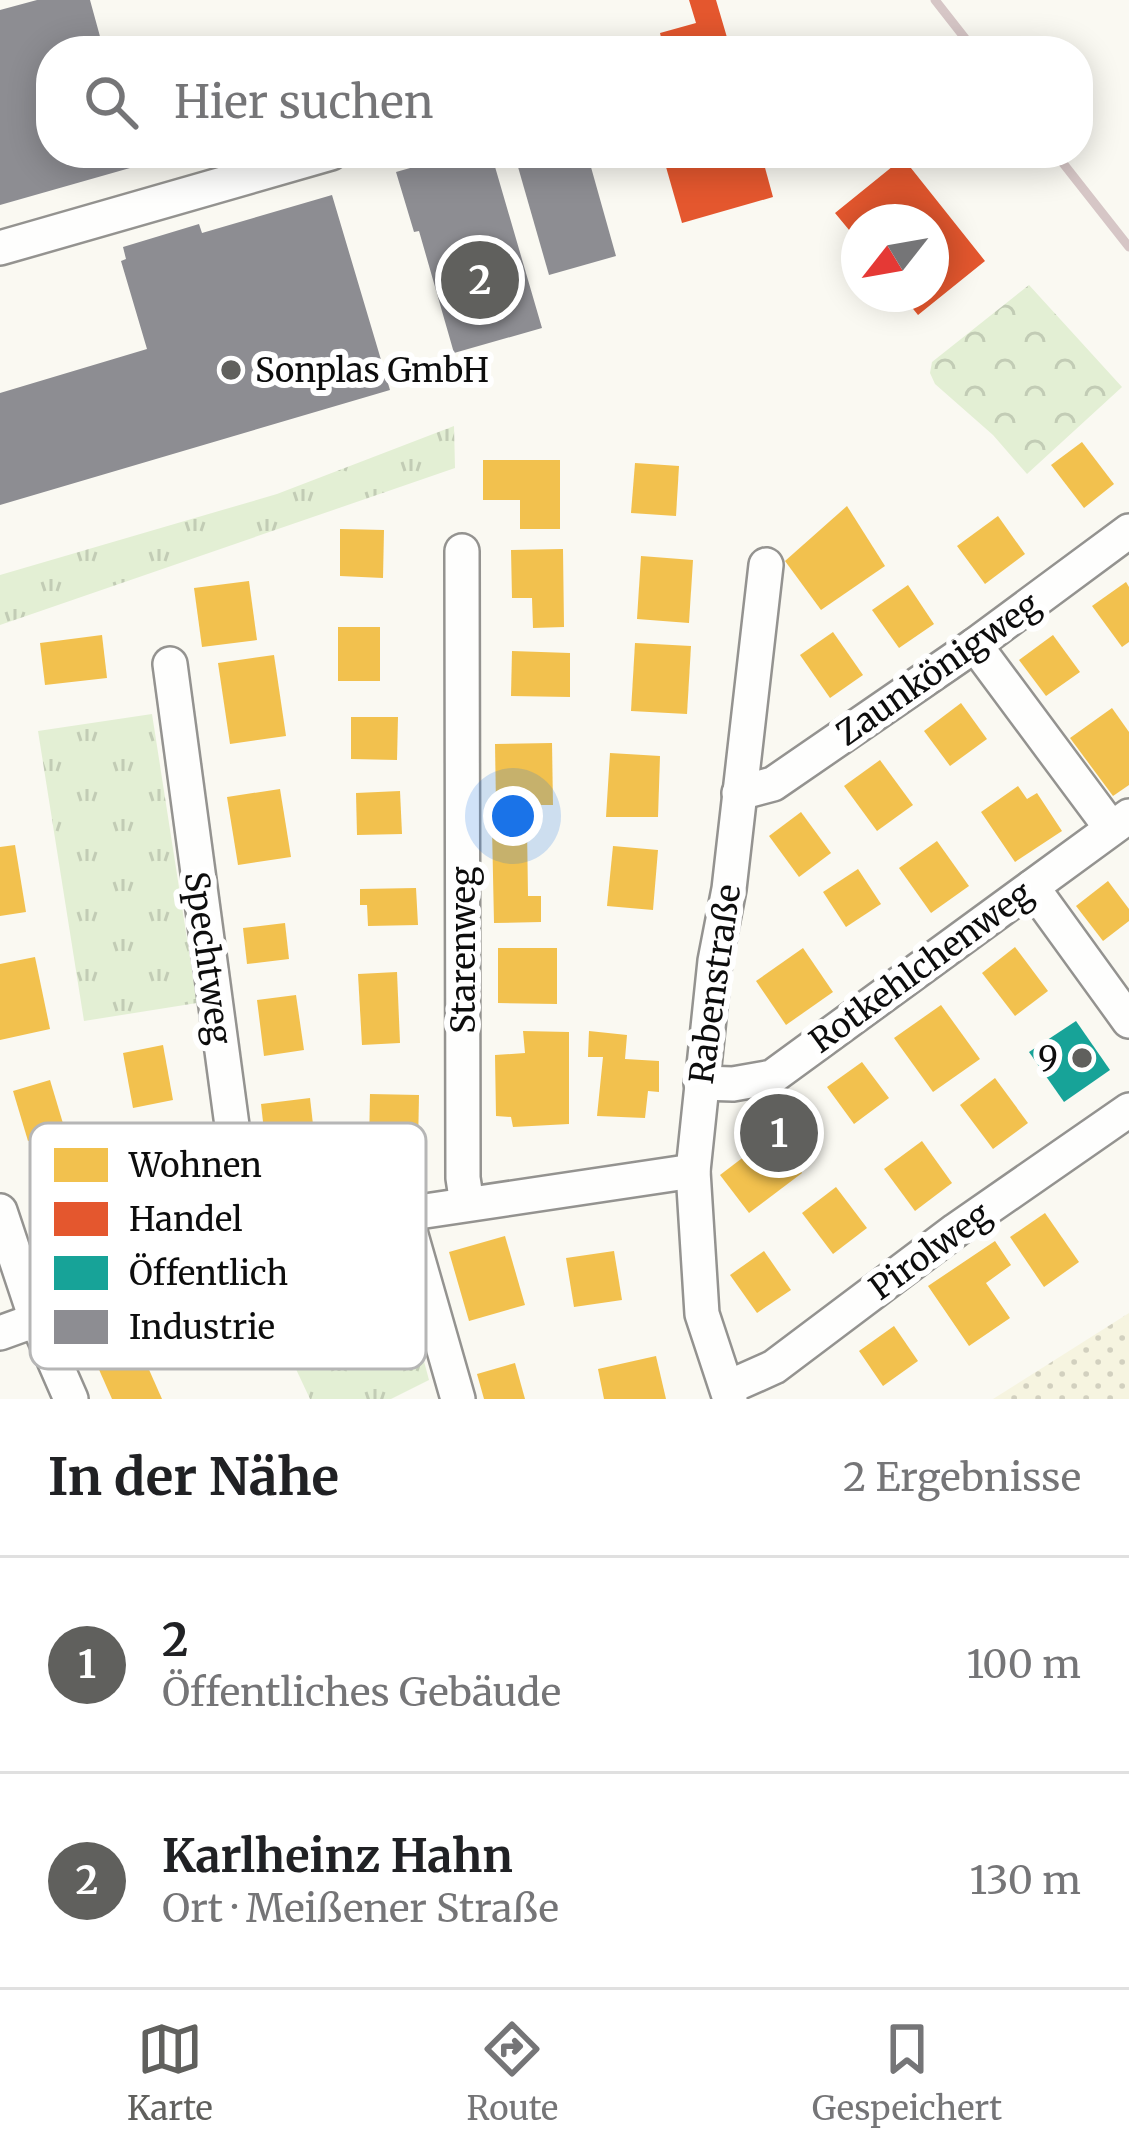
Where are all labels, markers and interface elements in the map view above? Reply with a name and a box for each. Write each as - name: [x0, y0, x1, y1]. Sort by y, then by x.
- search box: [36, 36, 1093, 168]
- icon: search: [78, 69, 144, 135]
- text: Hier suchen: [174, 74, 433, 130]
- north arrow: [841, 204, 949, 312]
- pin: 2: [441, 235, 519, 325]
- place label: Sonplas GmbH: [255, 350, 489, 391]
- marker: Sonplas GmbH: [218, 357, 244, 383]
- street label: Zaunkönigweg: [828, 584, 1048, 754]
- your location: [483, 786, 543, 846]
- street label: Starenweg: [443, 866, 484, 1034]
- street label: Spechtweg: [176, 869, 240, 1047]
- street label: Rotkehlchenweg: [802, 873, 1040, 1061]
- street label: Rabenstraße: [681, 882, 749, 1086]
- place label: 9: [1038, 1038, 1058, 1079]
- marker: 9: [1069, 1045, 1095, 1071]
- pin: 1: [740, 1088, 818, 1178]
- legend: [30, 1123, 426, 1369]
- text: Wohnen: [128, 1145, 262, 1186]
- street label: Pirolweg: [861, 1193, 999, 1309]
- text: Handel: [129, 1199, 242, 1240]
- text: Öffentlich: [129, 1253, 288, 1294]
- text: Industrie: [129, 1307, 275, 1348]
- text: In der Nähe: [48, 1445, 339, 1509]
- text: 2 Ergebnisse: [843, 1453, 1081, 1502]
- text: 2: [162, 1612, 188, 1668]
- text: 1: [78, 1640, 96, 1689]
- text: 100 m: [966, 1640, 1081, 1689]
- text: Öffentliches Gebäude: [162, 1668, 561, 1717]
- text: Karlheinz Hahn: [162, 1828, 513, 1884]
- text: 2: [76, 1856, 98, 1905]
- text: 130 m: [969, 1856, 1081, 1905]
- text: Ort · Meißener Straße: [162, 1884, 559, 1933]
- tab: Karte: [127, 2016, 213, 2129]
- tab: Route: [466, 2016, 558, 2129]
- tab: Gespeichert: [812, 2016, 1002, 2129]

